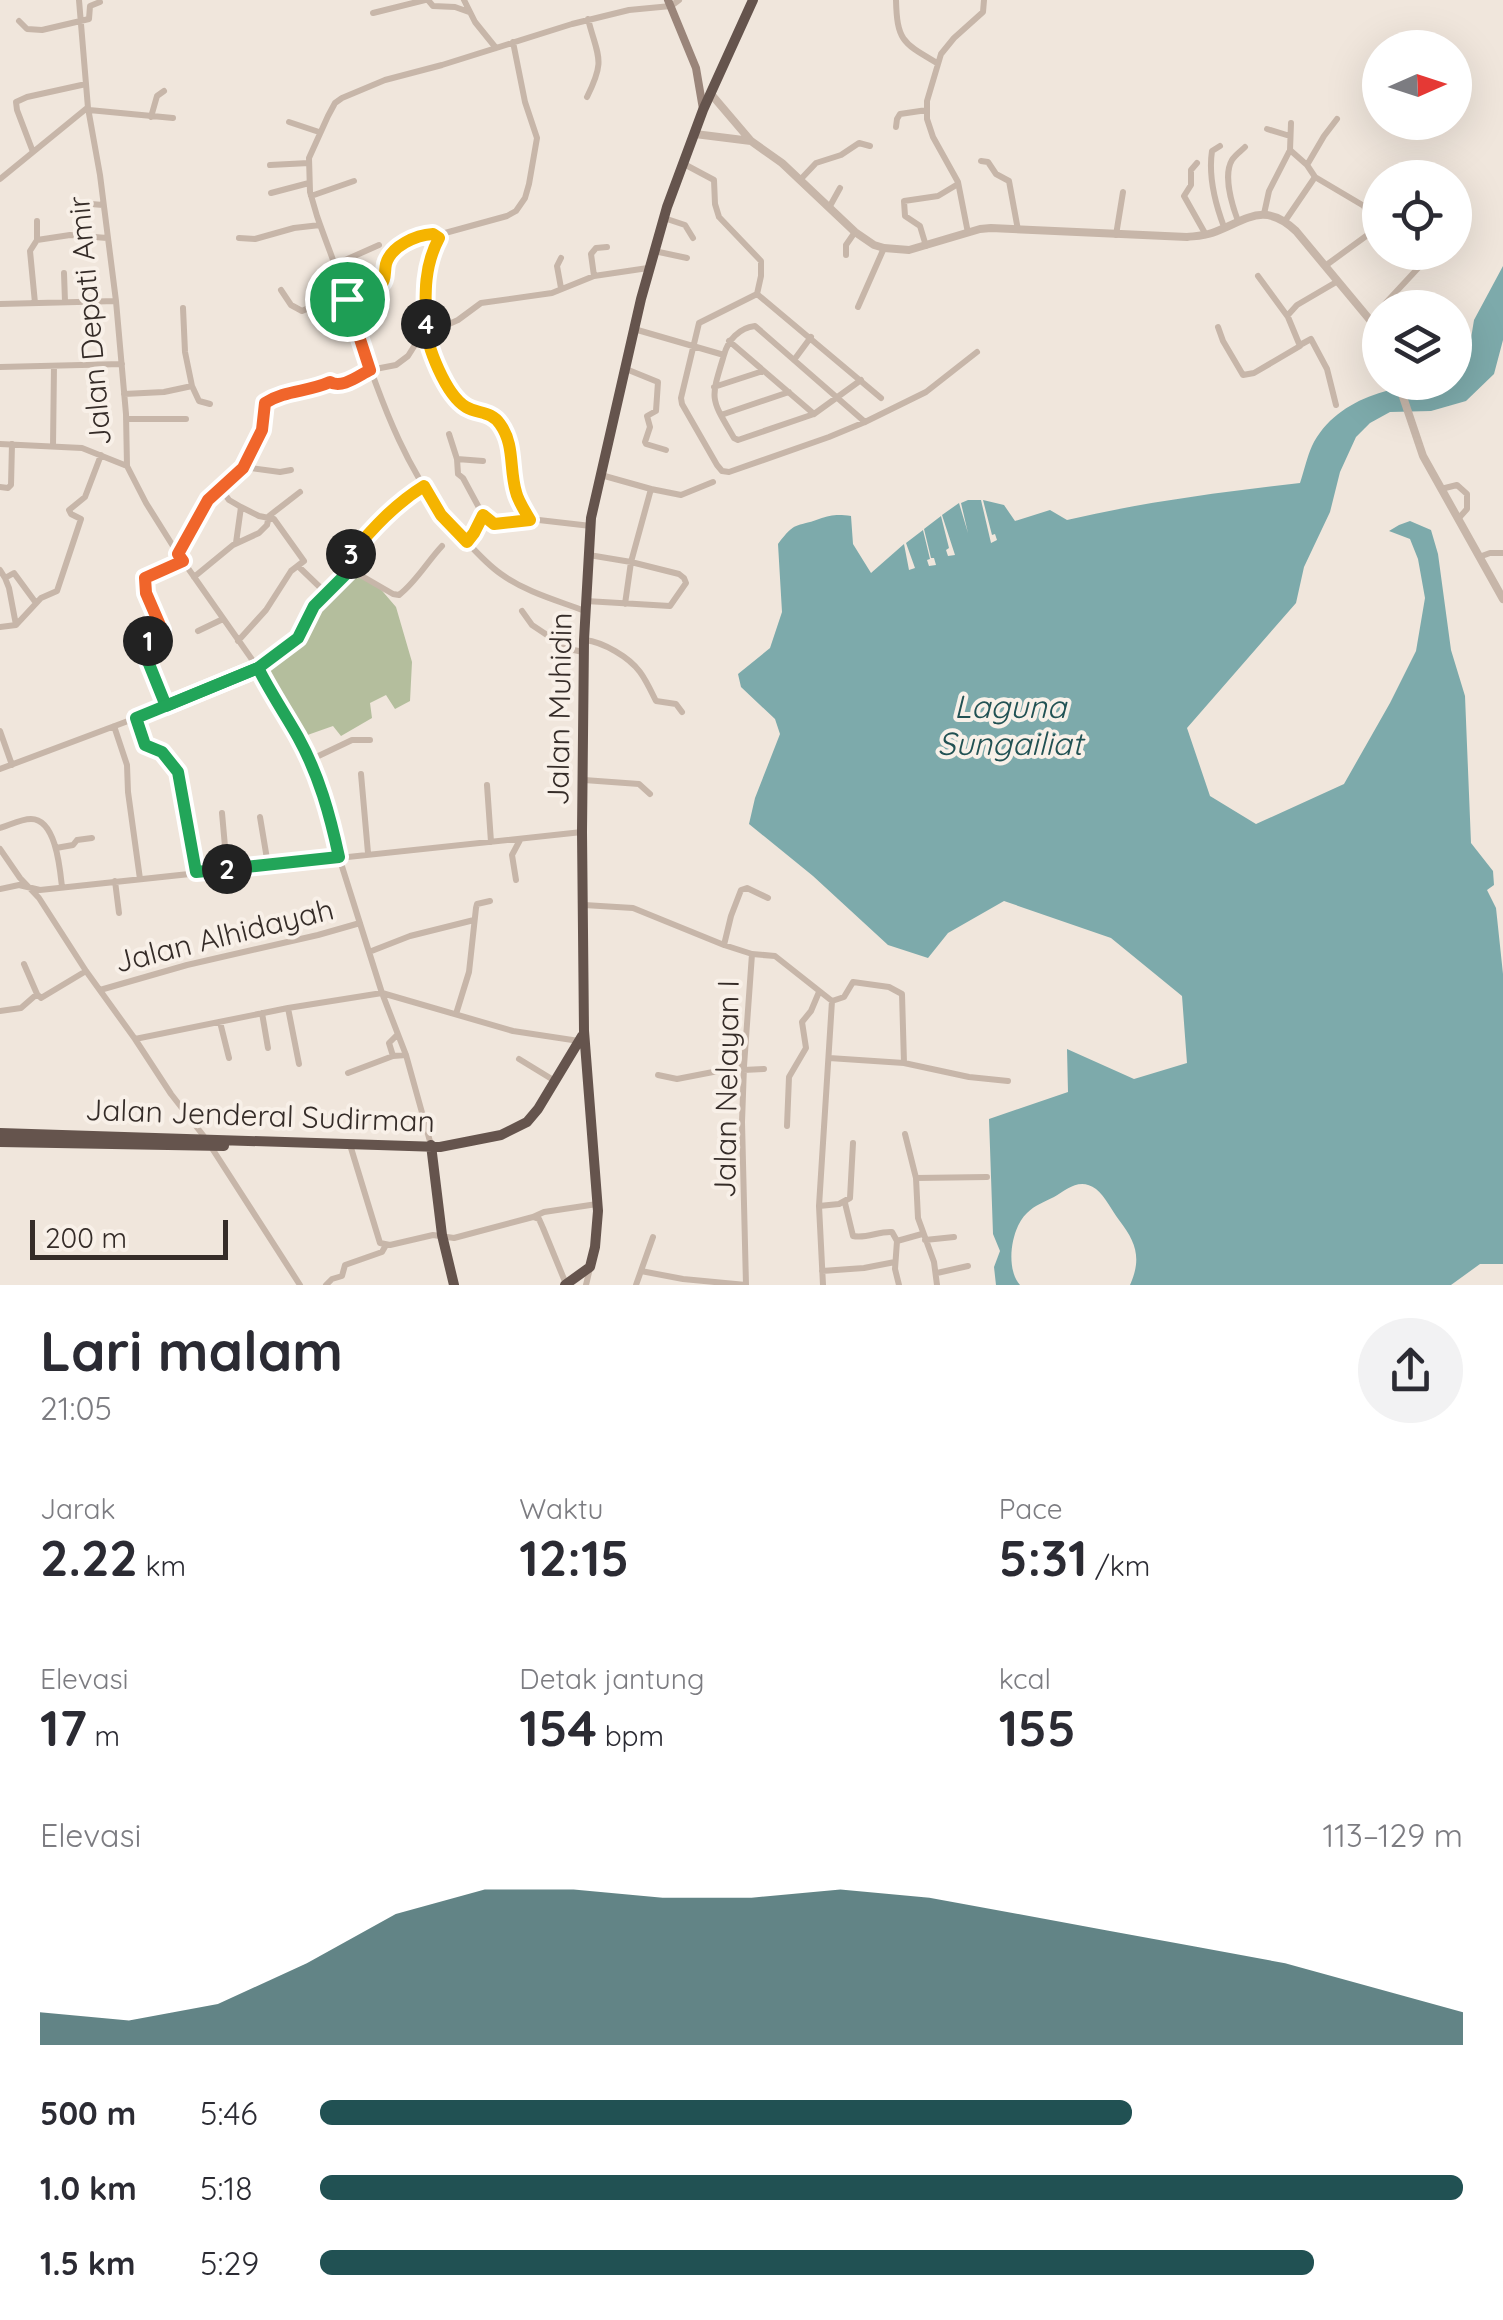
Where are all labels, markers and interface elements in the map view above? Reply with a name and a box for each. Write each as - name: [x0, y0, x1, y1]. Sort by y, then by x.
- north arrow: [1362, 30, 1472, 140]
- map controls: [1362, 30, 1472, 400]
- button: locate: [1362, 160, 1472, 270]
- street label: Jalan Depati Amir: [59, 194, 119, 447]
- pin: [305, 257, 390, 342]
- icon: arrive: [320, 272, 375, 327]
- button: layers: [1362, 290, 1472, 400]
- pin: 4: [401, 299, 451, 349]
- text: 4: [418, 306, 434, 341]
- pin: 3: [326, 529, 376, 579]
- text: 3: [343, 536, 359, 571]
- street label: Jalan Muhidin: [538, 612, 580, 806]
- pin: 1: [123, 616, 173, 666]
- text: 1: [143, 623, 153, 658]
- water label: Laguna Sungailiat: [937, 686, 1086, 763]
- pin: 2: [202, 844, 252, 894]
- text: 2: [219, 851, 235, 886]
- street label: Jalan Alhidayah: [111, 889, 337, 981]
- street label: Jalan Nelayan I: [705, 980, 747, 1198]
- street label: Jalan Jenderal Sudirman: [84, 1090, 436, 1140]
- scale bar: [30, 1215, 228, 1260]
- text: 200 m: [45, 1220, 127, 1255]
- text: Lari malam: [40, 1316, 343, 1385]
- button: share: [1358, 1318, 1463, 1423]
- text: 21:05: [40, 1388, 112, 1428]
- text: Jarak: [40, 1491, 115, 1526]
- text: Waktu: [519, 1491, 604, 1526]
- text: Pace: [999, 1491, 1063, 1526]
- text: 2.22: [40, 1526, 138, 1589]
- text: 12:15: [519, 1526, 629, 1589]
- text: 5:31: [999, 1526, 1087, 1589]
- text: km: [138, 1548, 186, 1583]
- text: /km: [1087, 1548, 1150, 1583]
- text: Elevasi: [40, 1661, 129, 1696]
- text: Detak jantung: [519, 1661, 704, 1696]
- text: kcal: [999, 1661, 1051, 1696]
- text: 17: [40, 1696, 87, 1759]
- text: 154: [519, 1696, 597, 1759]
- text: 155: [999, 1696, 1076, 1759]
- text: m: [87, 1718, 120, 1753]
- text: bpm: [597, 1718, 664, 1753]
- text: Elevasi: [40, 1815, 141, 1855]
- text: 113–129 m: [1322, 1815, 1463, 1855]
- text: 500 m: [40, 2093, 136, 2133]
- text: 5:46: [200, 2093, 258, 2133]
- text: 1.0 km: [40, 2168, 137, 2208]
- text: 5:18: [200, 2168, 253, 2208]
- text: 1.5 km: [40, 2243, 136, 2283]
- text: 5:29: [200, 2243, 259, 2283]

